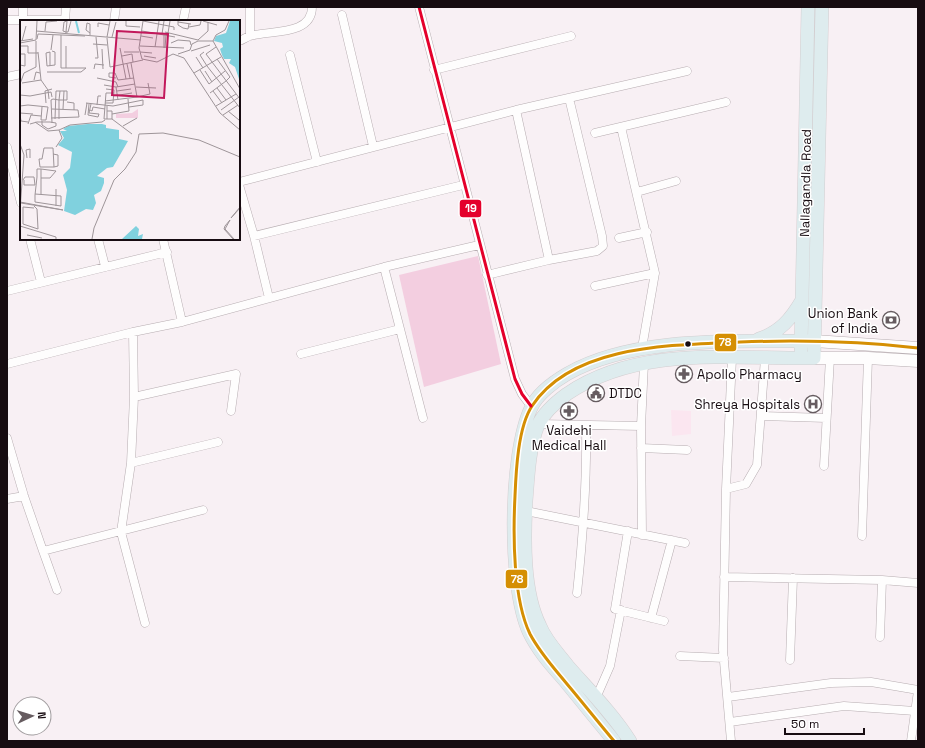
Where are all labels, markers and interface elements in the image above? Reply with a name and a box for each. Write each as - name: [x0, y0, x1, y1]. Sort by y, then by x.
- inset map: [20, 20, 240, 240]
- street label: Nallagandla Road: [796, 129, 815, 237]
- line badge: 19: [459, 199, 482, 218]
- text: 19: [465, 201, 477, 215]
- place label: Union Bank of India: [808, 305, 879, 337]
- bank icon: Union Bank of India: [881, 310, 901, 330]
- line badge: 78: [714, 333, 737, 352]
- text: 78: [719, 335, 732, 349]
- unlabelled marker: [683, 339, 693, 349]
- pharmacy icon: Apollo Pharmacy: [674, 364, 694, 384]
- place label: Apollo Pharmacy: [697, 366, 802, 383]
- public building icon: DTDC: [586, 383, 606, 403]
- place label: DTDC: [609, 385, 642, 402]
- hospital icon: Shreya Hospitals: [803, 394, 823, 414]
- place label: Shreya Hospitals: [695, 396, 800, 413]
- pharmacy icon: Vaidehi Medical Hall: [559, 401, 579, 421]
- place label: Vaidehi Medical Hall: [532, 422, 606, 454]
- line badge: 78: [505, 569, 528, 589]
- text: 78: [511, 572, 524, 586]
- north arrow: [12, 696, 52, 736]
- scale bar: [785, 710, 864, 736]
- text: N: [35, 711, 49, 719]
- text: 50 m: [791, 716, 819, 732]

